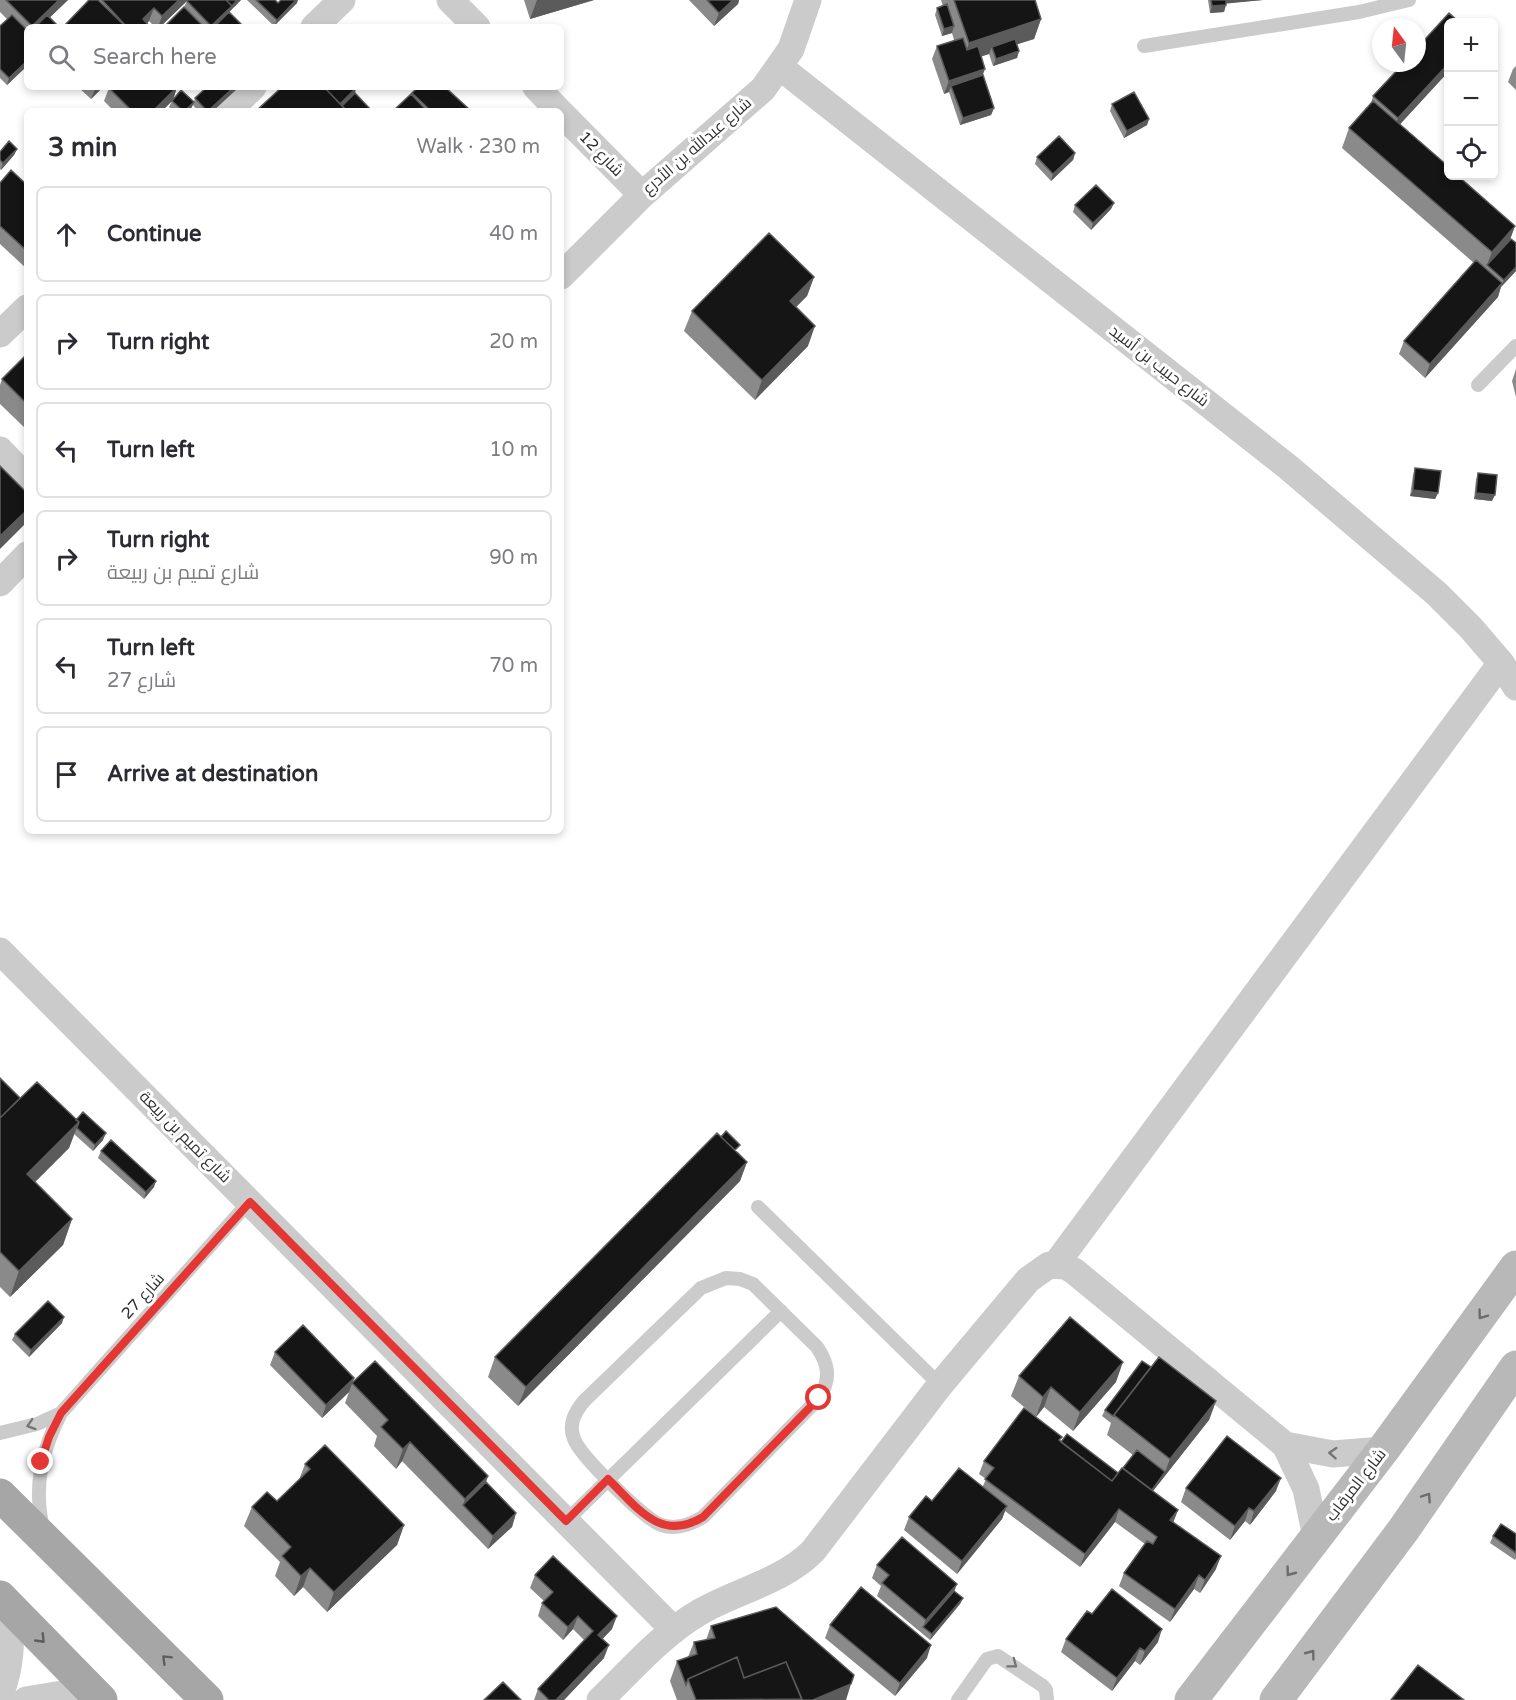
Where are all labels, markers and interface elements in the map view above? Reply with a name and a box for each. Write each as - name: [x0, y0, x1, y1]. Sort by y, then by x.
- north arrow: [1372, 18, 1426, 72]
- map controls: [1444, 18, 1498, 180]
- button: +: [1444, 18, 1498, 72]
- search box: [24, 24, 564, 90]
- icon: search: [45, 41, 78, 74]
- text: Search here: [93, 44, 217, 70]
- button: −: [1444, 72, 1498, 126]
- street label: شارع عبدالله بن الأدرع: [638, 92, 756, 200]
- button: locate: [1444, 126, 1498, 180]
- street label: شارع 12: [574, 127, 627, 182]
- text: 3 min: [48, 132, 117, 163]
- text: Walk · 230 m: [417, 135, 540, 159]
- icon: ahead: [50, 218, 83, 251]
- text: Continue: [107, 221, 202, 247]
- text: 40 m: [489, 222, 538, 246]
- street label: شارع حبيب بن أسيد: [1105, 321, 1213, 412]
- icon: right: [50, 326, 83, 359]
- text: Turn right: [107, 329, 209, 355]
- text: 20 m: [489, 330, 538, 354]
- icon: left: [50, 434, 83, 467]
- text: Turn left: [107, 437, 195, 463]
- text: 10 m: [489, 438, 538, 462]
- text: Turn right: [107, 527, 209, 553]
- icon: right: [50, 542, 83, 575]
- text: 90 m: [489, 546, 538, 570]
- text: شارع تميم بن ربيعة: [107, 561, 259, 585]
- text: Turn left: [107, 635, 195, 661]
- icon: left: [50, 650, 83, 683]
- text: 70 m: [489, 654, 538, 678]
- text: شارع 27: [107, 669, 176, 693]
- icon: arrive: [50, 758, 83, 791]
- text: Arrive at destination: [107, 761, 318, 787]
- street label: شارع تميم بن ربيعة: [134, 1087, 235, 1188]
- street label: شارع 27: [117, 1269, 170, 1324]
- one-way arrow: [1478, 1308, 1489, 1319]
- route start: [805, 1384, 831, 1410]
- one-way arrow: [26, 1418, 37, 1430]
- street label: شارع المرقاب: [1321, 1445, 1391, 1526]
- one-way arrow: [1329, 1447, 1338, 1460]
- route end: [27, 1448, 53, 1474]
- one-way arrow: [1420, 1492, 1431, 1503]
- one-way arrow: [1286, 1565, 1297, 1576]
- one-way arrow: [34, 1632, 45, 1642]
- one-way arrow: [1304, 1649, 1315, 1660]
- one-way arrow: [162, 1655, 173, 1666]
- one-way arrow: [1007, 1657, 1018, 1668]

